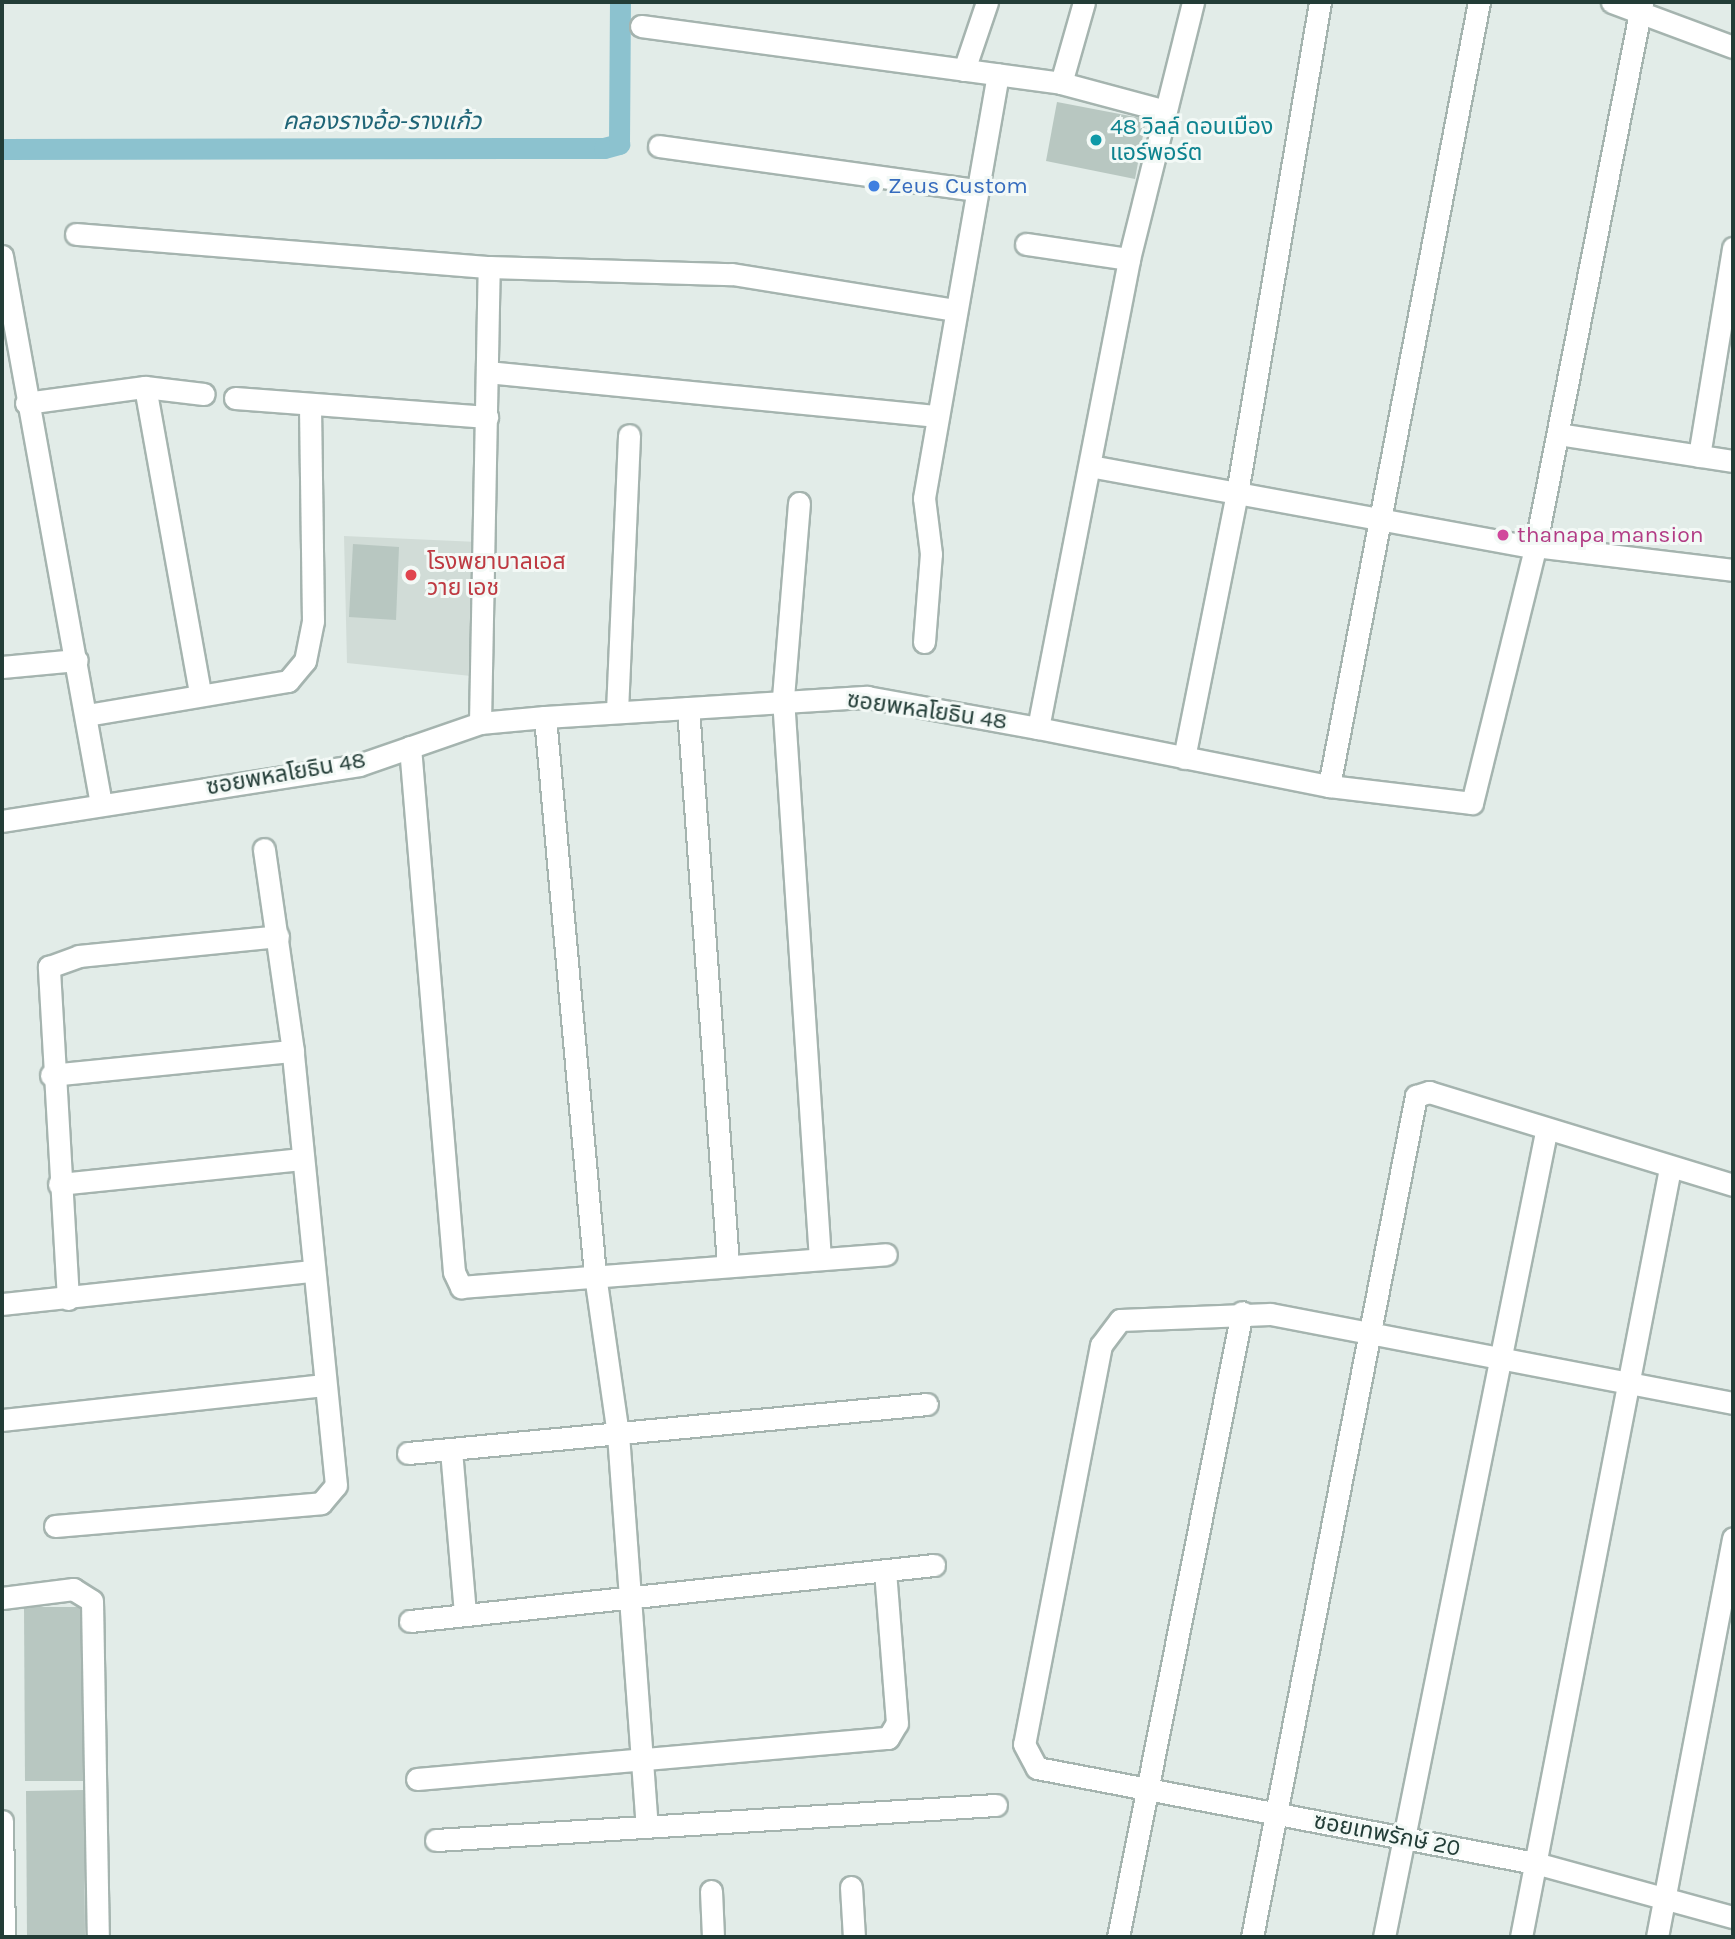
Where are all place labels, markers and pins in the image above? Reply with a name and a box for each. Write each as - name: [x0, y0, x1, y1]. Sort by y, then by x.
- place label: 48 วิลล์ ดอนเมือง แอร์พอร์ต: [1110, 113, 1273, 167]
- marker: 48 วิลล์ ดอนเมือง แอร์พอร์ต: [1088, 132, 1104, 148]
- place label: Zeus Custom: [888, 172, 1028, 200]
- marker: Zeus Custom: [866, 178, 882, 194]
- place label: thanapa mansion: [1517, 521, 1704, 549]
- marker: thanapa mansion: [1495, 527, 1511, 543]
- place label: โรงพยาบาลเอส วาย เอช: [427, 548, 566, 602]
- marker: โรงพยาบาลเอส วาย เอช: [401, 565, 421, 585]

